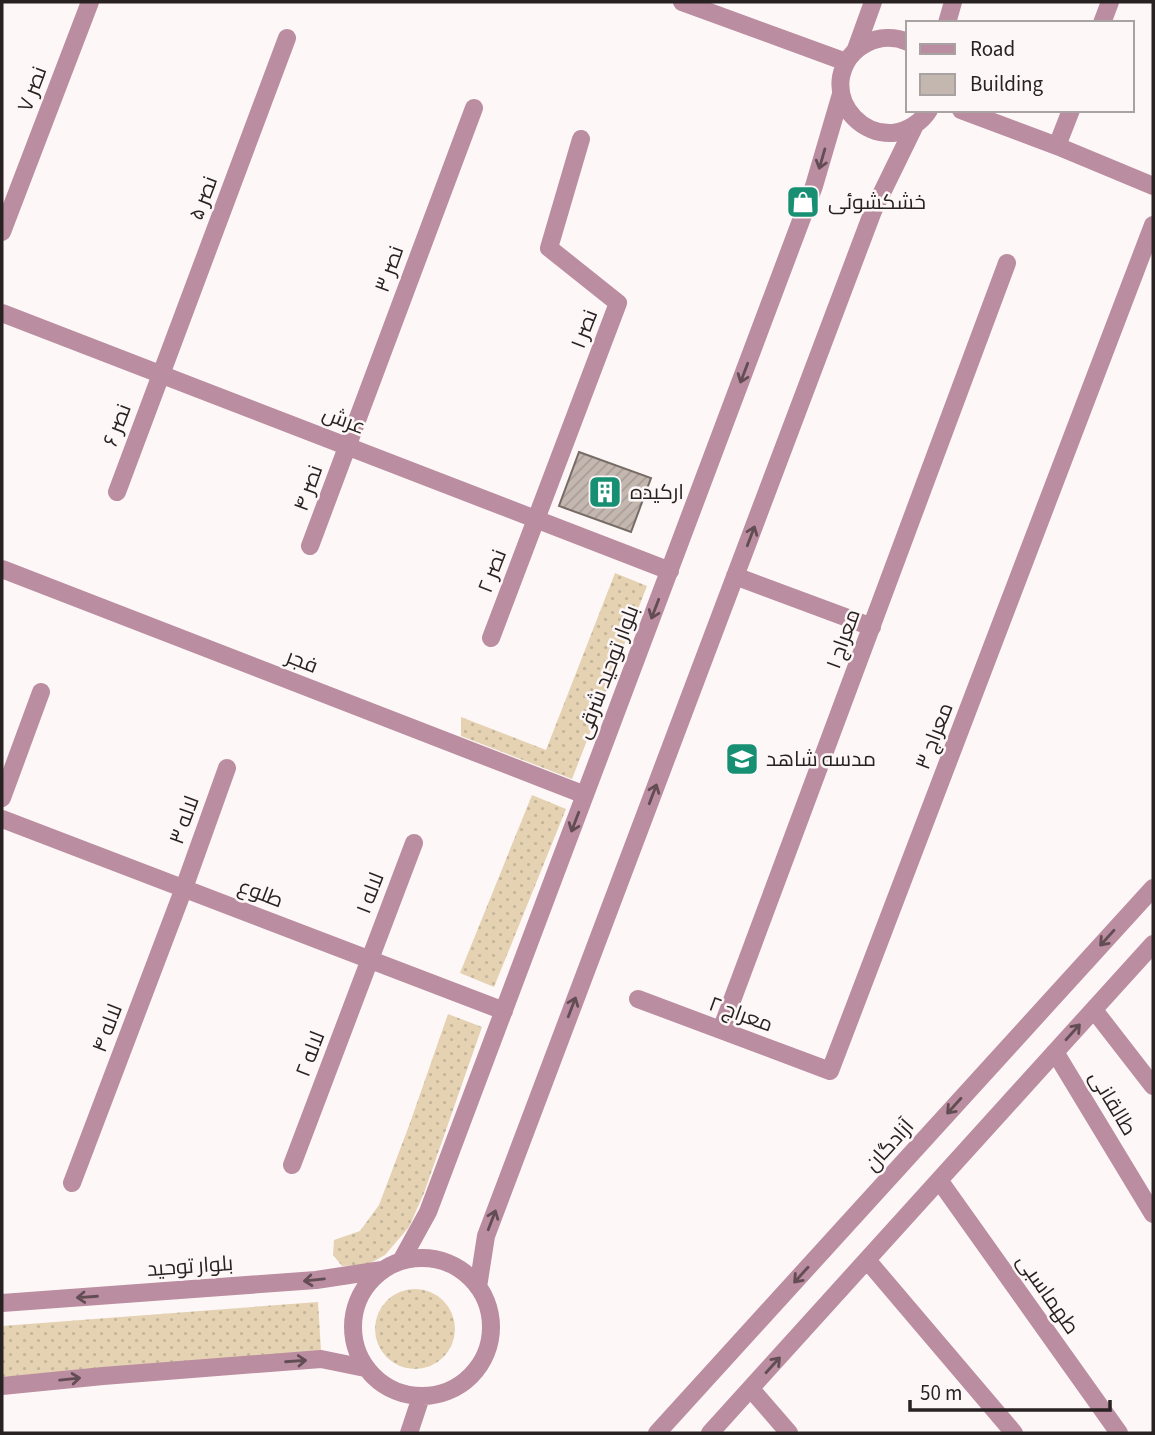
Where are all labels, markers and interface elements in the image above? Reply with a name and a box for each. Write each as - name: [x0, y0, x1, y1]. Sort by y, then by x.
- legend: [906, 21, 1134, 112]
- text: Road: [970, 34, 1015, 64]
- street label: نصر ۷: [10, 62, 54, 116]
- text: Building: [970, 69, 1044, 99]
- one-way arrow: [815, 147, 828, 170]
- street label: نصر ۵: [181, 172, 225, 224]
- shop icon: خشکشوئی: [784, 183, 822, 221]
- place label: خشکشوئی: [828, 187, 926, 217]
- street label: نصر ۳: [367, 242, 411, 296]
- street label: نصر ۱: [563, 305, 605, 353]
- one-way arrow: [737, 361, 749, 383]
- street label: عرش: [318, 398, 370, 442]
- street label: نصر ۶: [95, 399, 139, 451]
- street label: نصر ۴: [286, 461, 330, 515]
- building icon: ارکیده: [586, 473, 624, 511]
- place label: ارکیده: [630, 477, 684, 507]
- one-way arrow: [745, 525, 758, 547]
- street label: نصر ۲: [470, 545, 514, 597]
- one-way arrow: [648, 597, 661, 619]
- street label: بلوار توحید شرقی: [568, 601, 646, 743]
- street label: معراج ۱: [818, 605, 868, 673]
- street label: فجر: [281, 641, 322, 681]
- street label: معراج ۳: [908, 698, 960, 774]
- school or university icon: مدسه شاهد: [723, 740, 761, 778]
- place label: مدسه شاهد: [766, 744, 876, 774]
- one-way arrow: [647, 784, 660, 806]
- street label: لاله ۳: [161, 791, 207, 849]
- one-way arrow: [568, 810, 580, 832]
- street label: لاله ۱: [348, 868, 392, 918]
- street label: طلوع: [234, 871, 288, 915]
- one-way arrow: [1099, 929, 1116, 946]
- street label: معراج ۲: [705, 989, 777, 1039]
- one-way arrow: [567, 997, 580, 1019]
- street label: لاله ۴: [84, 999, 130, 1057]
- one-way arrow: [1065, 1023, 1081, 1041]
- street label: لاله ۲: [288, 1027, 332, 1081]
- street label: طالقانی: [1082, 1065, 1144, 1141]
- one-way arrow: [947, 1097, 963, 1115]
- street label: آزادگان: [857, 1112, 921, 1178]
- one-way arrow: [486, 1209, 499, 1231]
- street label: بلوار توحید: [146, 1248, 234, 1284]
- street label: طهماسبی: [1009, 1248, 1087, 1340]
- one-way arrow: [793, 1266, 810, 1283]
- one-way arrow: [303, 1273, 326, 1286]
- one-way arrow: [76, 1291, 99, 1304]
- one-way arrow: [285, 1354, 307, 1367]
- one-way arrow: [764, 1356, 780, 1374]
- scale bar: [910, 1368, 1110, 1412]
- one-way arrow: [58, 1372, 80, 1385]
- text: 50 m: [920, 1378, 962, 1408]

